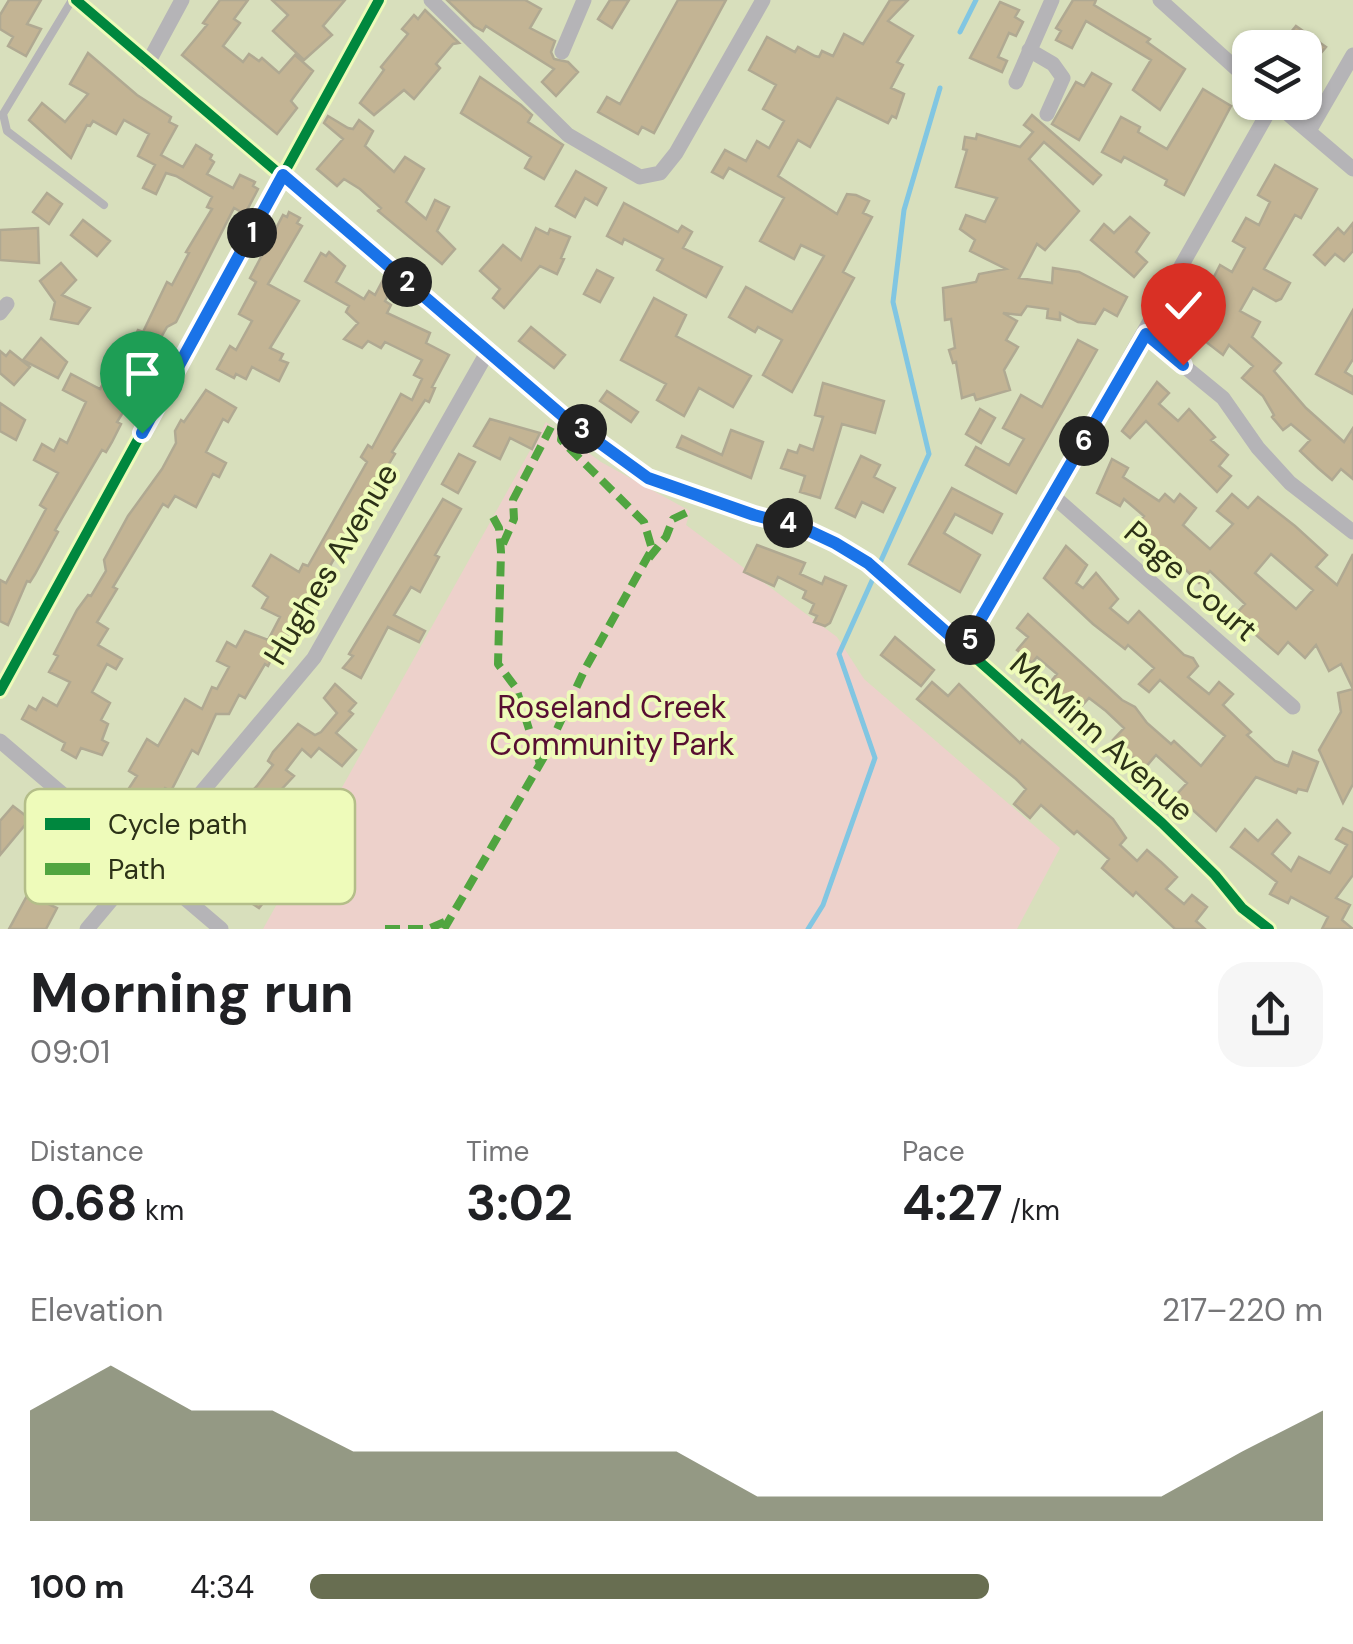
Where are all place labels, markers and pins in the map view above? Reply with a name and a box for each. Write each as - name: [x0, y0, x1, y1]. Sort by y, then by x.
- pin: 1: [227, 208, 277, 258]
- pin: 2: [382, 257, 432, 307]
- pin: [1141, 263, 1226, 366]
- pin: [100, 331, 185, 434]
- pin: 3: [557, 404, 607, 454]
- pin: 6: [1059, 416, 1109, 466]
- pin: 4: [763, 498, 813, 548]
- pin: 5: [945, 615, 995, 665]

